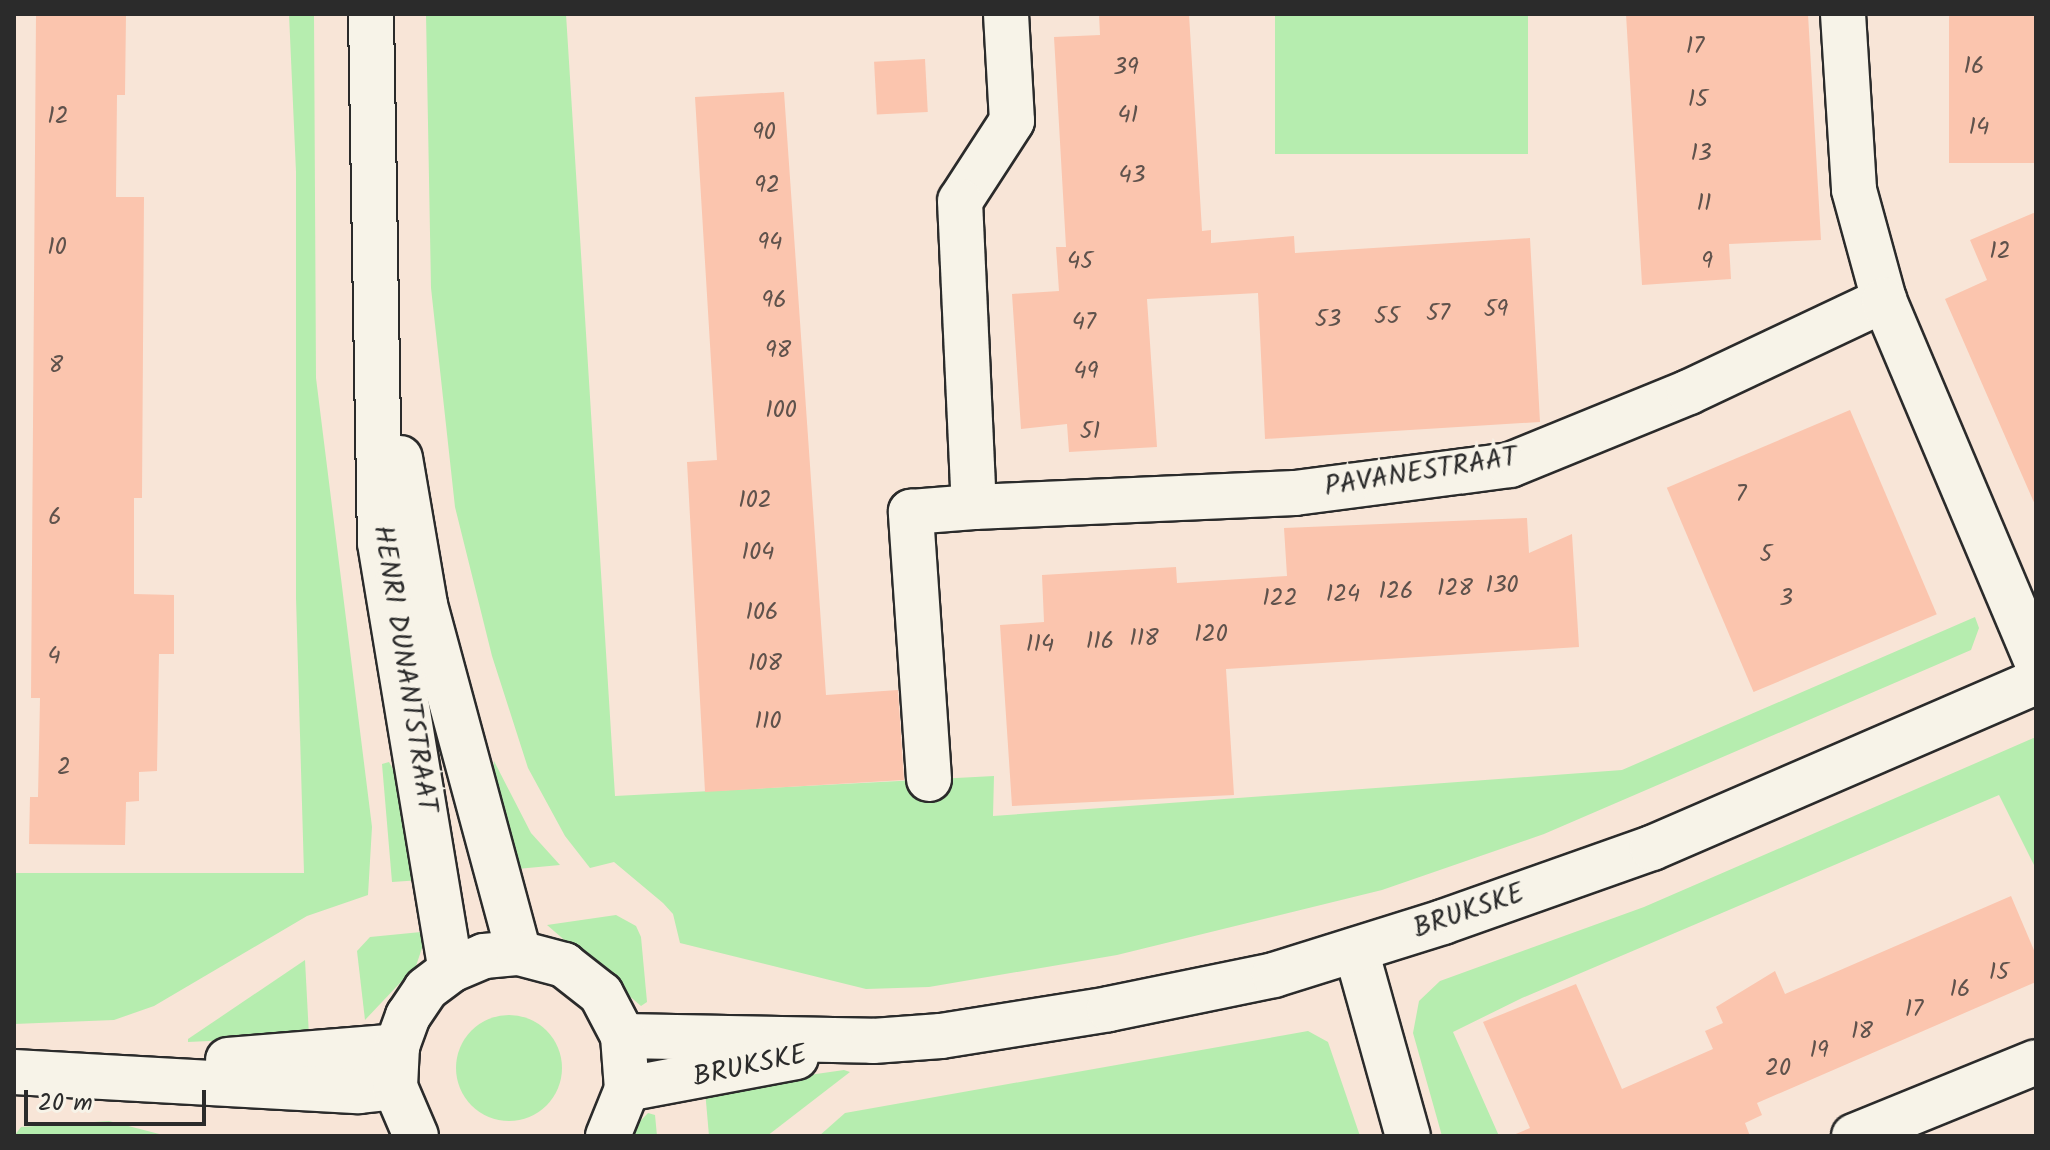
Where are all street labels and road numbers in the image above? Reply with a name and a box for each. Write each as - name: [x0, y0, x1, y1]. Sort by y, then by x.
- street label: PAVANESTRAAT: [1322, 441, 1520, 505]
- street label: HENRI DUNANTSTRAAT: [365, 523, 443, 815]
- street label: BRUKSKE: [1409, 877, 1529, 947]
- street label: BRUKSKE: [690, 1039, 810, 1095]

